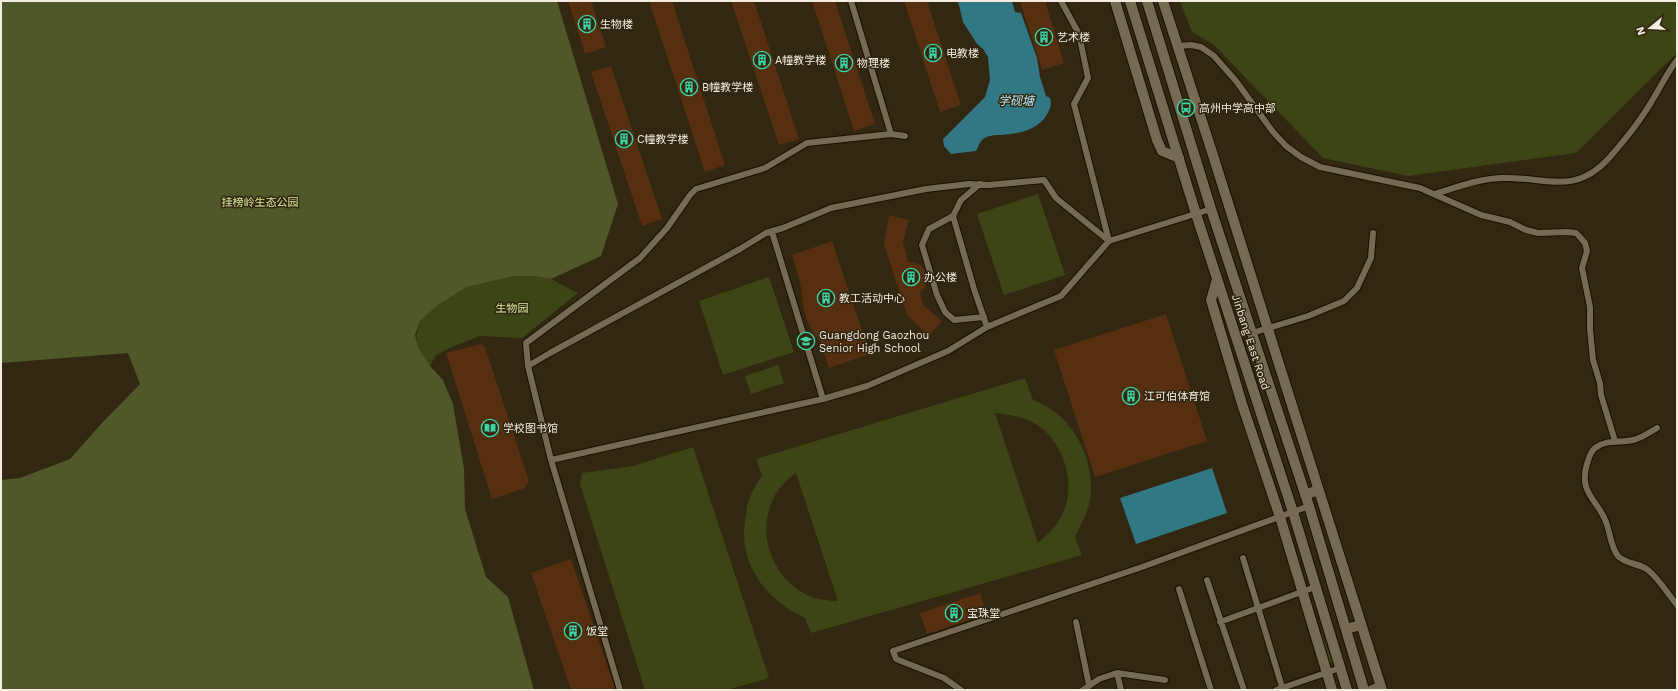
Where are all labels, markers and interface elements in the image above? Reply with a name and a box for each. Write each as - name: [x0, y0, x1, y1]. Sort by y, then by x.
- north arrow: [1630, 8, 1670, 48]
- building icon: 生物楼: [577, 14, 597, 34]
- place label: 生物楼: [600, 18, 633, 31]
- text: N: [1634, 25, 1648, 37]
- building icon: 艺术楼: [1034, 27, 1054, 47]
- place label: 艺术楼: [1057, 31, 1090, 44]
- building icon: 电教楼: [923, 43, 943, 63]
- place label: 电教楼: [946, 47, 979, 60]
- building icon: A幢教学楼: [752, 50, 772, 70]
- building icon: 物理楼: [834, 53, 854, 73]
- place label: A幢教学楼: [775, 54, 826, 67]
- place label: 物理楼: [857, 57, 890, 70]
- building icon: B幢教学楼: [679, 77, 699, 97]
- place label: B幢教学楼: [702, 81, 753, 94]
- water label: 学砚塘: [998, 94, 1036, 108]
- bus stop icon: 高州中学高中部: [1176, 98, 1196, 118]
- place label: 高州中学高中部: [1199, 102, 1276, 115]
- building icon: C幢教学楼: [614, 129, 634, 149]
- place label: C幢教学楼: [637, 133, 689, 146]
- park label: 挂榜岭生态公园: [222, 196, 299, 209]
- building icon: 办公楼: [901, 267, 921, 287]
- place label: 办公楼: [924, 271, 957, 284]
- building icon: 教工活动中心: [816, 288, 836, 308]
- place label: 教工活动中心: [839, 292, 905, 305]
- street label: Jinbang East Road: [1229, 293, 1272, 392]
- park label: 生物园: [496, 302, 529, 315]
- place label: Guangdong Gaozhou Senior High School: [819, 329, 929, 355]
- school or university icon: Guangdong Gaozhou Senior High School: [796, 331, 816, 351]
- building icon: 江可伯体育馆: [1121, 386, 1141, 406]
- place label: 江可伯体育馆: [1144, 390, 1210, 403]
- library icon: 学校图书馆: [480, 418, 500, 438]
- place label: 学校图书馆: [503, 422, 558, 435]
- building icon: 宝珠堂: [944, 603, 964, 623]
- place label: 宝珠堂: [967, 607, 1000, 620]
- building icon: 饭堂: [563, 621, 583, 641]
- place label: 饭堂: [586, 625, 608, 638]

